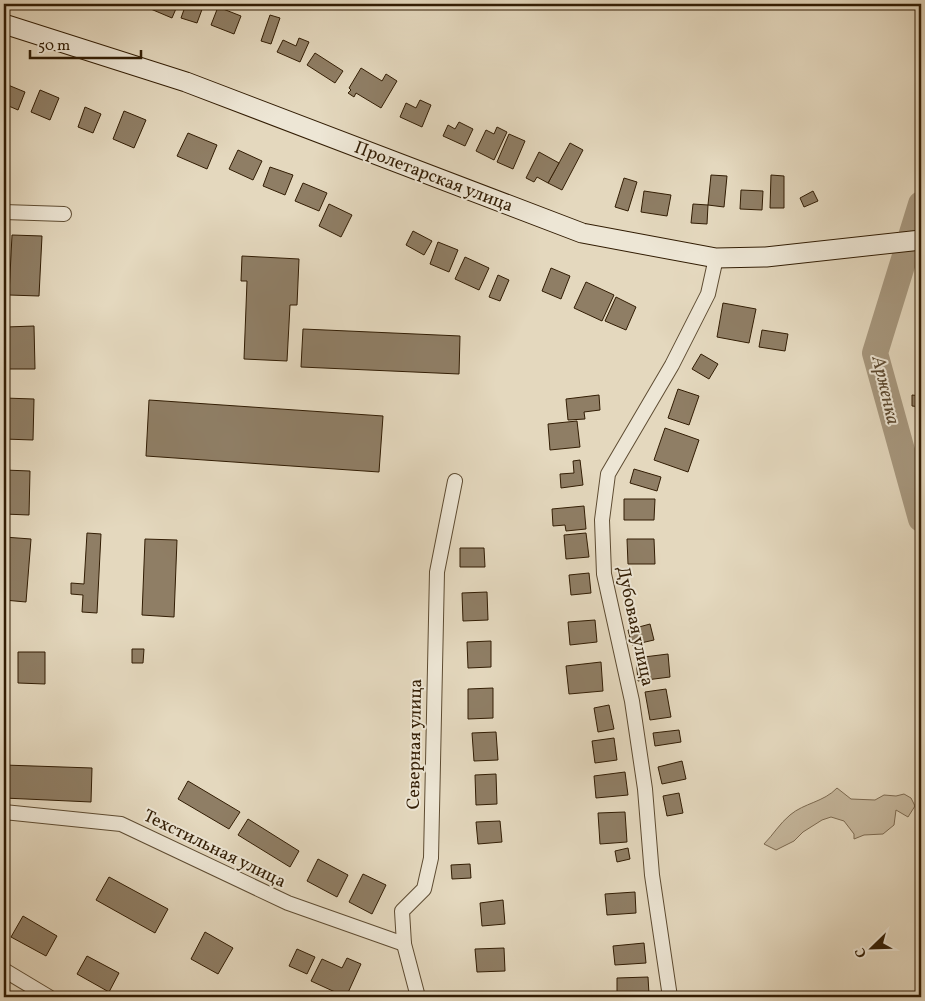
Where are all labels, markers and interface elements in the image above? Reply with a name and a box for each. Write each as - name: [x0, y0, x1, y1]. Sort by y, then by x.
- scale bar: [30, 28, 141, 60]
- text: 50 m: [38, 36, 70, 57]
- street label: Пролетарская улица: [350, 136, 517, 219]
- water label: Арженка: [864, 353, 906, 427]
- street label: Дубовая улица: [610, 564, 659, 689]
- street label: Северная улица: [402, 678, 429, 810]
- street label: Техстильная улица: [139, 804, 290, 895]
- north arrow: [848, 924, 898, 974]
- text: С: [851, 945, 872, 960]

